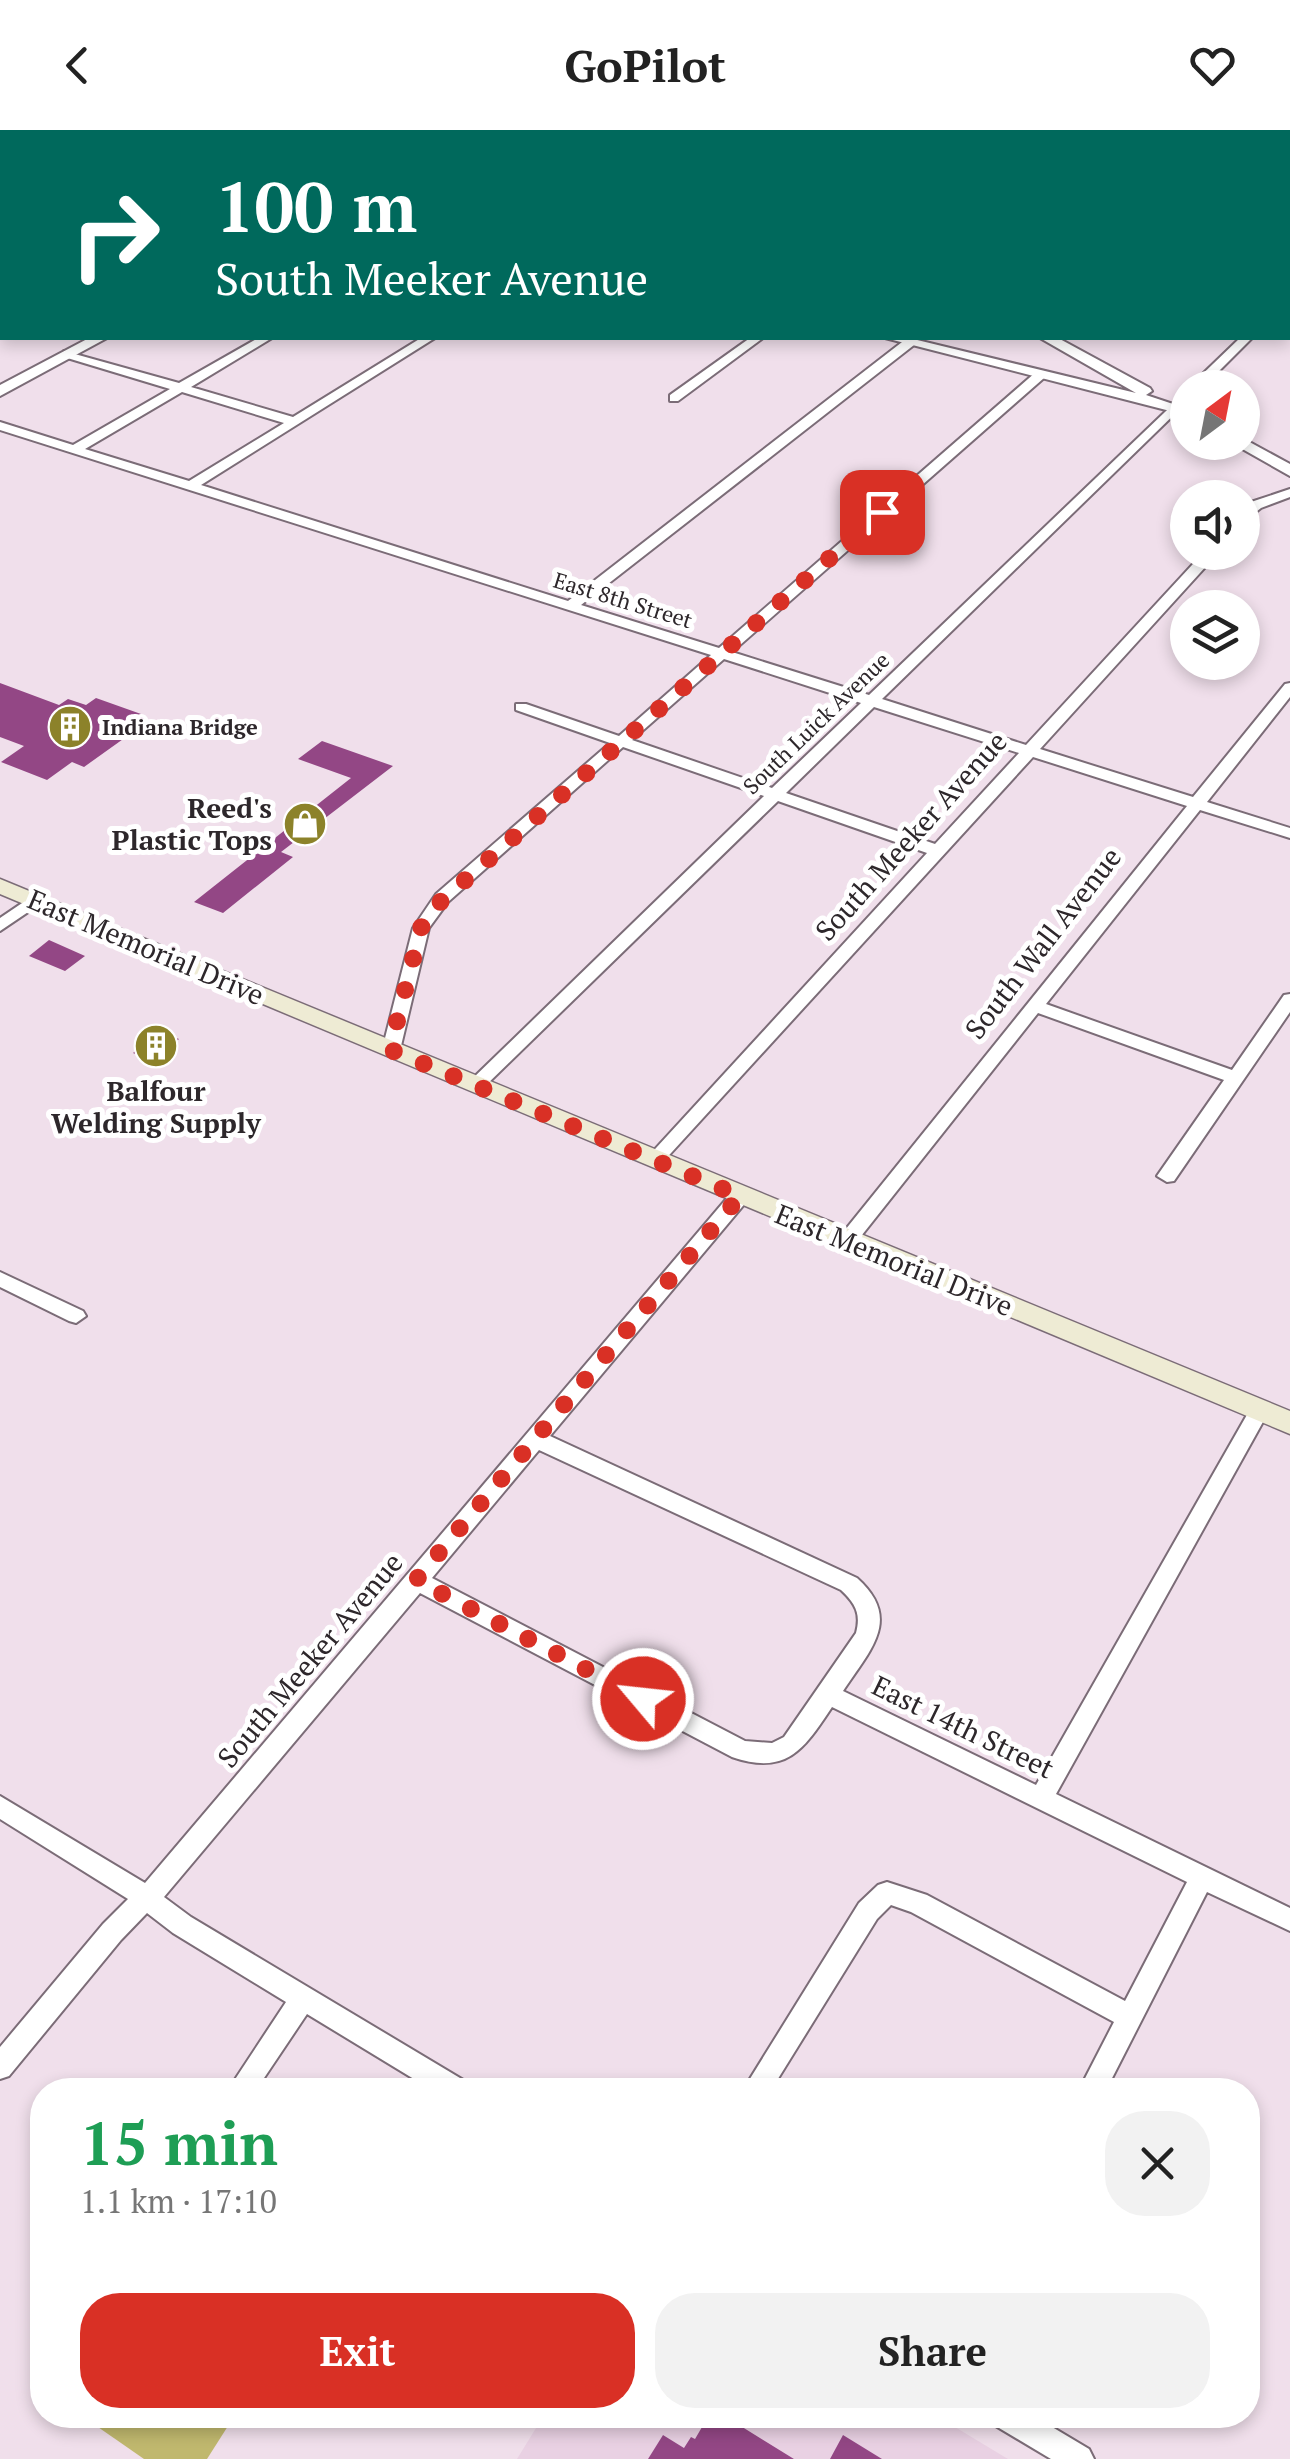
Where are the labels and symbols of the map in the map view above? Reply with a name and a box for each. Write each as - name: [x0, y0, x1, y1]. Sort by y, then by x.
- north arrow: [1170, 370, 1260, 460]
- pin: [840, 470, 925, 555]
- street label: East 8th Street: [550, 565, 696, 634]
- street label: South Luick Avenue: [736, 645, 895, 800]
- building icon: Indiana Bridge: [47, 704, 93, 750]
- place label: Indiana Bridge: [102, 712, 258, 741]
- street label: South Meeker Avenue: [807, 723, 1015, 948]
- place label: Reed's Plastic Tops: [111, 789, 272, 858]
- shop icon: Reed's Plastic Tops: [282, 801, 328, 847]
- street label: South Wall Avenue: [956, 839, 1129, 1046]
- street label: East Memorial Drive: [22, 880, 270, 1013]
- building icon: Balfour Welding Supply: [133, 1023, 179, 1069]
- place label: Balfour Welding Supply: [51, 1072, 262, 1141]
- street label: East Memorial Drive: [770, 1195, 1018, 1324]
- street label: South Meeker Avenue: [209, 1545, 410, 1775]
- position arrow: [591, 1647, 695, 1751]
- street label: East 14th Street: [866, 1667, 1061, 1787]

